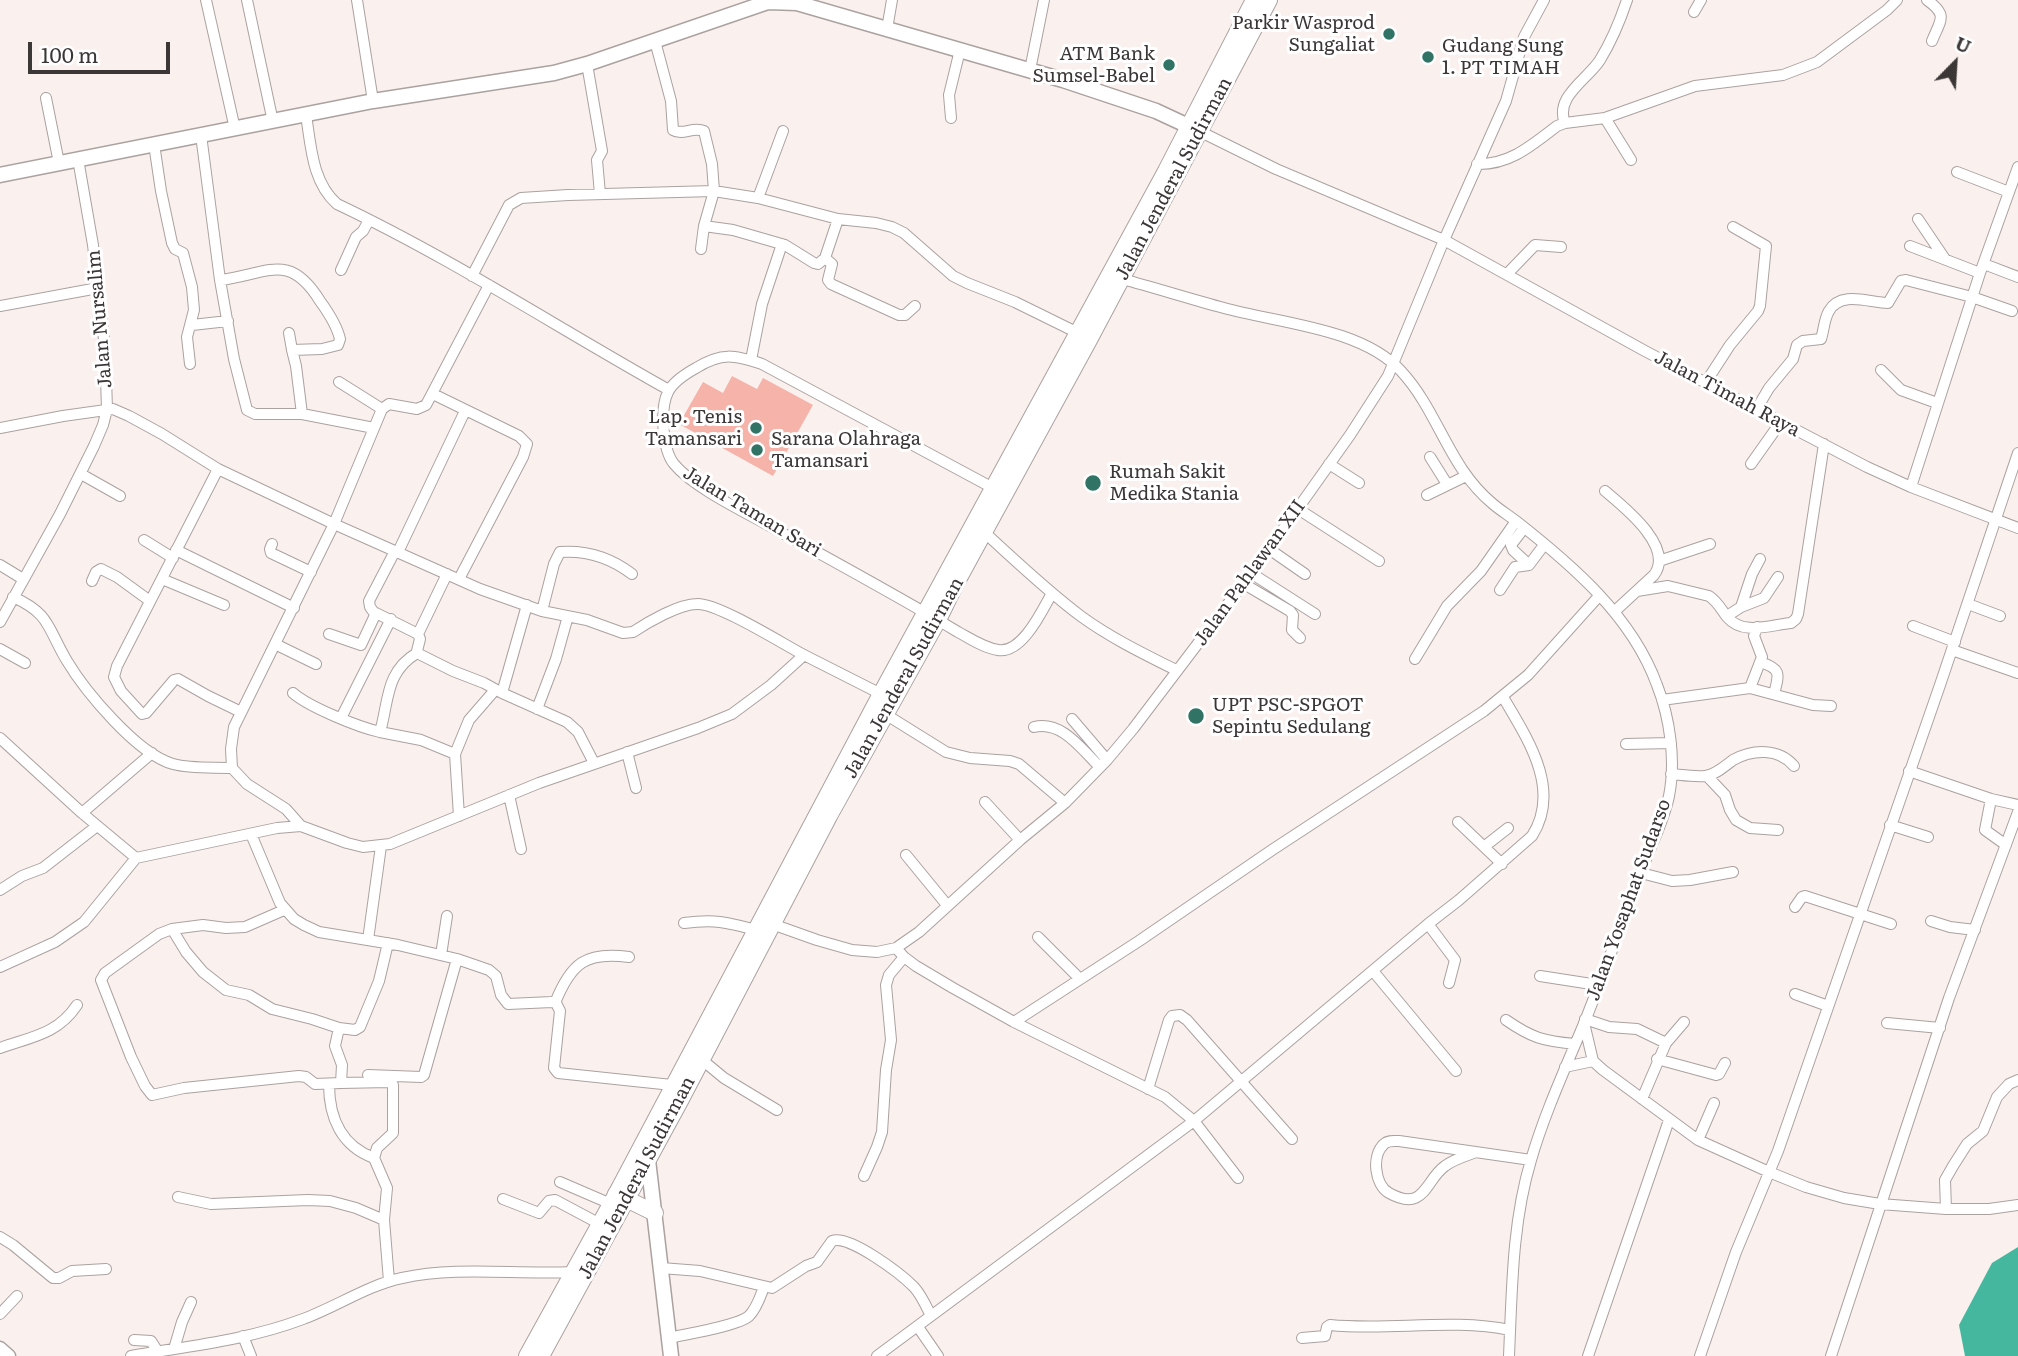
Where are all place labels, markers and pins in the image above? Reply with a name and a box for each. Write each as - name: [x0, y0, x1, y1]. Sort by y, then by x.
- place label: Parkir Wasprod Sungaliat: [1232, 12, 1375, 56]
- marker: Parkir Wasprod Sungaliat: [1381, 26, 1397, 42]
- place label: Gudang Sung 1. PT TIMAH: [1442, 35, 1563, 79]
- place label: ATM Bank Sumsel-Babel: [1033, 43, 1155, 87]
- marker: Gudang Sung 1. PT TIMAH: [1420, 49, 1436, 65]
- marker: ATM Bank Sumsel-Babel: [1161, 57, 1177, 73]
- place label: Lap. Tenis Tamansari: [644, 406, 742, 450]
- marker: Lap. Tenis Tamansari: [748, 420, 764, 436]
- place label: Sarana Olahraga Tamansari: [771, 428, 921, 472]
- marker: Sarana Olahraga Tamansari: [749, 442, 765, 458]
- place label: Rumah Sakit Medika Stania: [1109, 461, 1239, 505]
- marker: Rumah Sakit Medika Stania: [1083, 473, 1103, 493]
- place label: UPT PSC-SPGOT Sepintu Sedulang: [1212, 694, 1371, 738]
- marker: UPT PSC-SPGOT Sepintu Sedulang: [1186, 706, 1206, 726]

